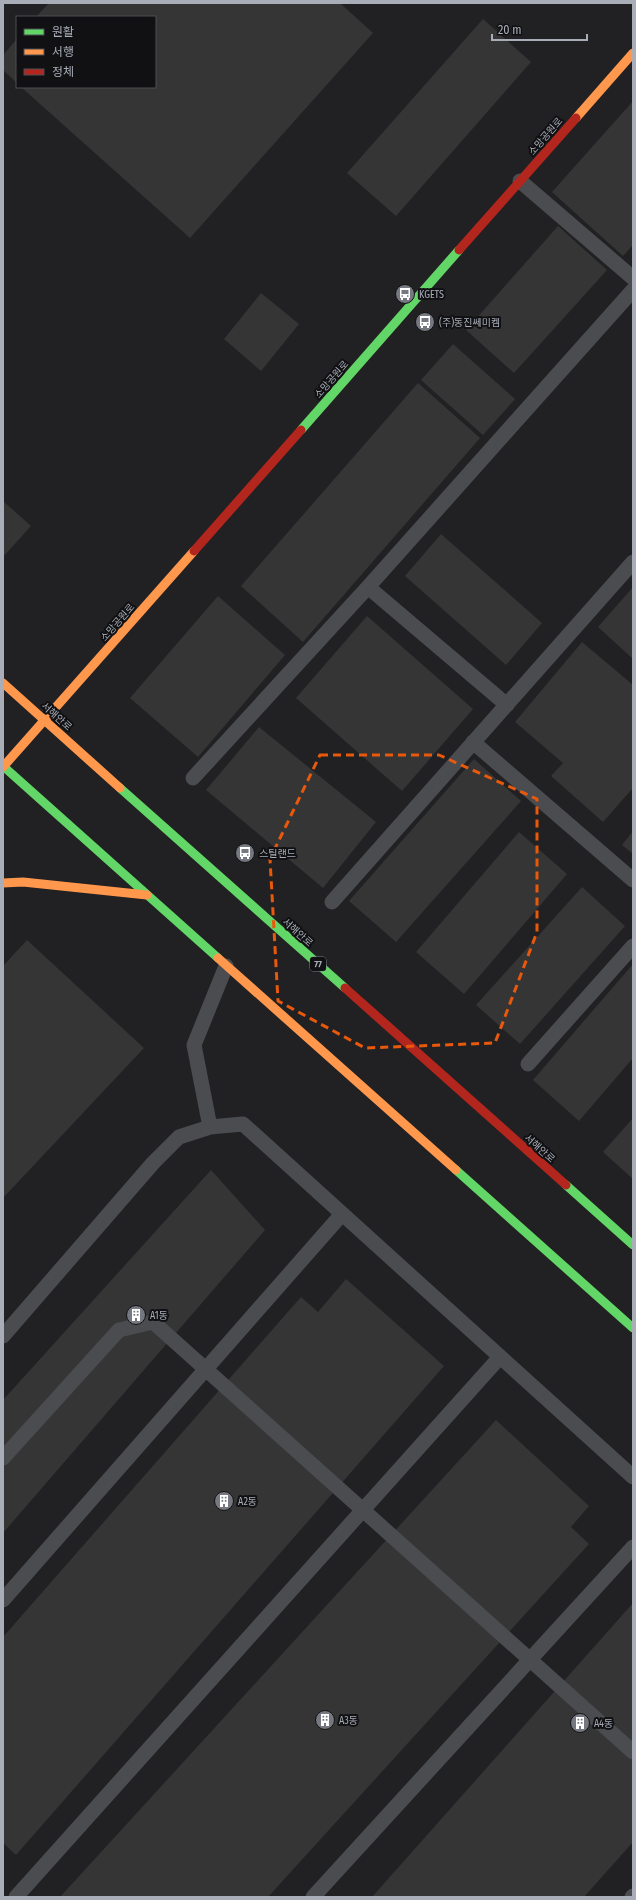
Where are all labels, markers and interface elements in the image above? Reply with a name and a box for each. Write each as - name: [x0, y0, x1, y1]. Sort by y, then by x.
- legend: [16, 16, 156, 88]
- scale bar: [492, 16, 587, 42]
- text: 20 m: [498, 23, 522, 37]
- text: 원활: [52, 25, 74, 39]
- text: 서행: [52, 45, 74, 59]
- text: 정체: [52, 65, 74, 79]
- street label: 소망공원로: [526, 115, 565, 158]
- bus stop icon: KGETS: [394, 283, 416, 305]
- place label: KGETS: [419, 289, 444, 301]
- bus stop icon: (주)동진쎄미켐: [414, 311, 436, 333]
- place label: (주)동진쎄미켐: [439, 316, 500, 329]
- street label: 소망공원로: [312, 358, 351, 401]
- street label: 소망공원로: [98, 601, 137, 644]
- street label: 서해안로: [39, 700, 74, 734]
- bus stop icon: 스틸랜드: [234, 842, 256, 864]
- place label: 스틸랜드: [259, 848, 296, 860]
- street label: 서해안로: [280, 916, 315, 950]
- road number: 77: [310, 957, 326, 971]
- street label: 서해안로: [522, 1132, 557, 1166]
- building icon: A1동: [125, 1304, 147, 1326]
- place label: A1동: [150, 1310, 168, 1322]
- building icon: A2동: [213, 1490, 235, 1512]
- place label: A2동: [238, 1496, 257, 1508]
- building icon: A3동: [314, 1709, 336, 1731]
- building icon: A4동: [569, 1712, 591, 1734]
- place label: A3동: [339, 1715, 358, 1727]
- place label: A4동: [594, 1718, 613, 1730]

